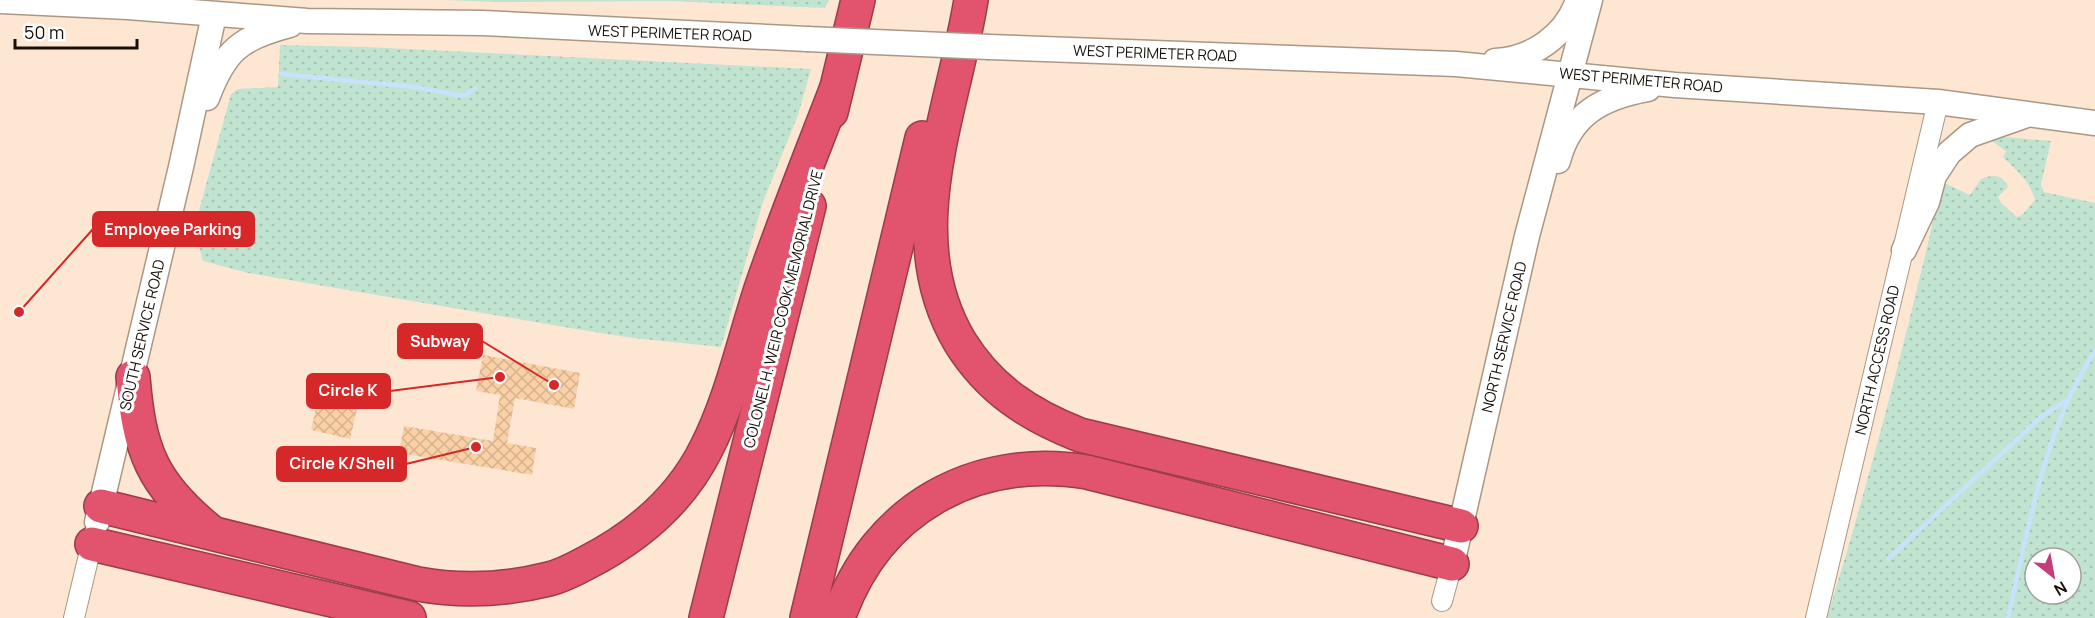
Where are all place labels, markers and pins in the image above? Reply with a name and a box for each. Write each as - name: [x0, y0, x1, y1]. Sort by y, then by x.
- callout: Employee Parking: [93, 212, 254, 246]
- callout: Subway: [398, 324, 482, 358]
- callout: Circle K: [307, 374, 390, 408]
- callout: Circle K/Shell: [277, 447, 406, 481]

